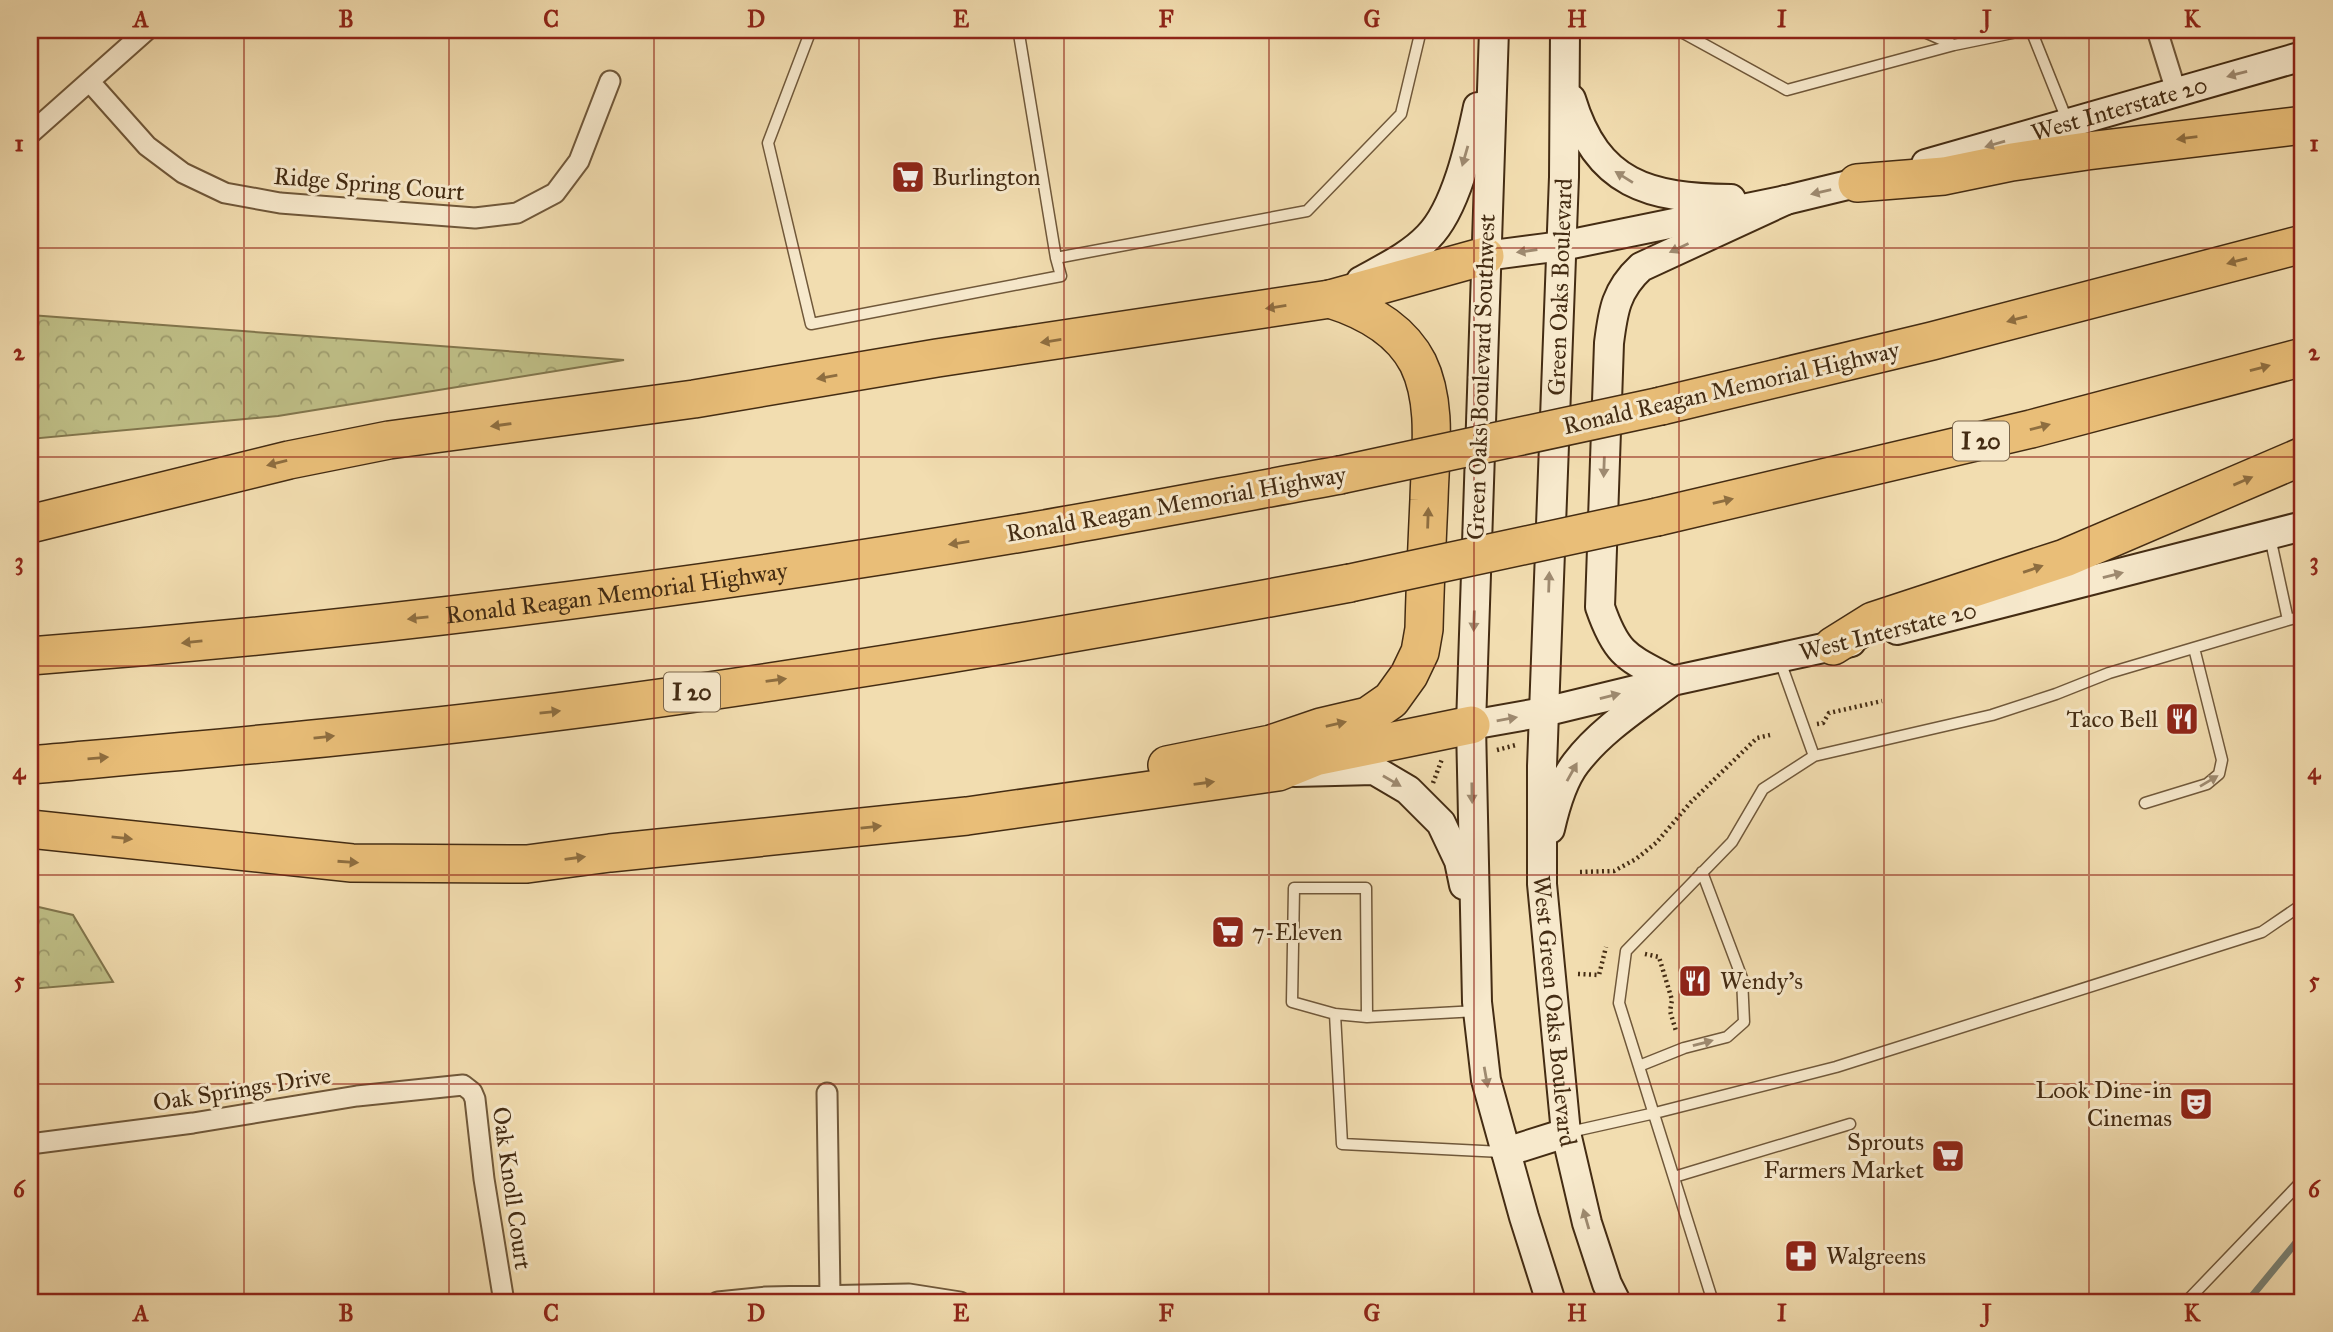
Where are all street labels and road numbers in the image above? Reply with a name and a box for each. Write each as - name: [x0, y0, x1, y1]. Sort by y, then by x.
- street label: West Interstate 20: [2028, 69, 2211, 148]
- street label: Ridge Spring Court: [272, 161, 466, 207]
- street label: Green Oaks Boulevard: [1541, 178, 1579, 396]
- street label: Green Oaks Boulevard Southwest: [1460, 213, 1502, 541]
- street label: Ronald Reagan Memorial Highway: [1560, 334, 1903, 441]
- road number: I 20: [1953, 422, 2009, 461]
- street label: Ronald Reagan Memorial Highway: [1004, 459, 1349, 549]
- street label: Ronald Reagan Memorial Highway: [444, 555, 790, 630]
- street label: West Interstate 20: [1796, 594, 1980, 668]
- road number: I 20: [664, 672, 720, 712]
- street label: West Green Oaks Boulevard: [1526, 874, 1584, 1150]
- street label: Oak Springs Drive: [151, 1060, 333, 1118]
- street label: Oak Knoll Court: [486, 1105, 538, 1272]

